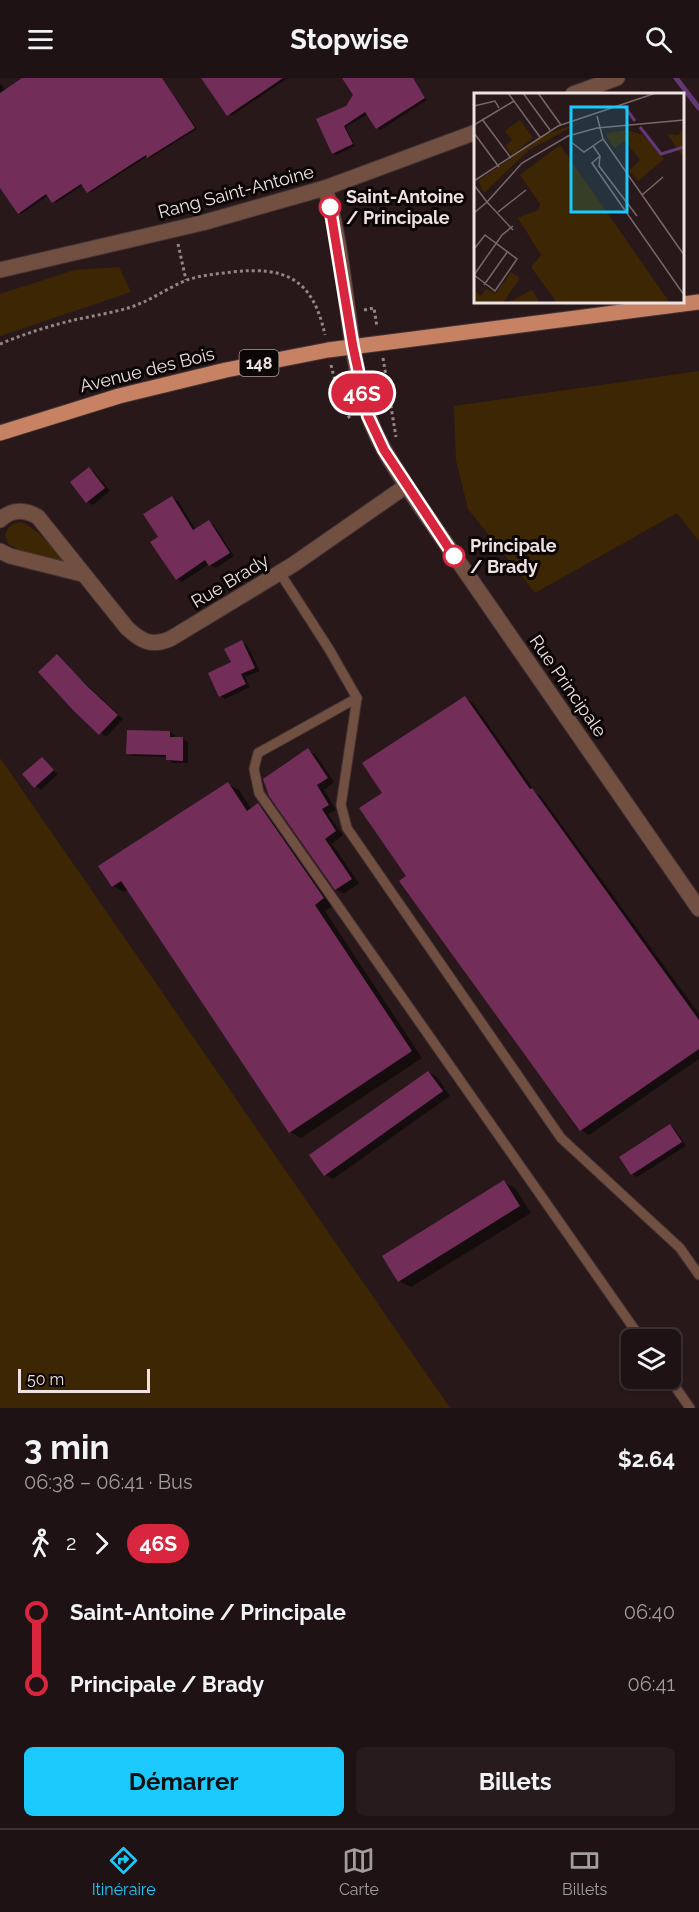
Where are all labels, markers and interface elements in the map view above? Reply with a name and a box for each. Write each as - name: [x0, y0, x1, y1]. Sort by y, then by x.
- icon: menu: [24, 23, 57, 56]
- icon: search: [642, 23, 675, 56]
- text: Stopwise: [290, 24, 409, 55]
- inset map: [474, 93, 684, 303]
- street label: Rang Saint-Antoine: [156, 161, 316, 222]
- place label: Saint-Antoine / Principale: [346, 186, 464, 228]
- marker: Saint-Antoine / Principale: [319, 196, 341, 218]
- street label: Avenue des Bois: [77, 343, 217, 396]
- road number: 148: [240, 350, 278, 376]
- line badge: 46S: [328, 374, 397, 412]
- text: 46S: [343, 381, 381, 406]
- place label: Principale / Brady: [470, 535, 557, 577]
- marker: Principale / Brady: [443, 545, 465, 567]
- street label: Rue Brady: [187, 549, 272, 612]
- street label: Rue Principale: [526, 631, 612, 741]
- map controls: [621, 1329, 681, 1389]
- button: layers: [621, 1329, 681, 1389]
- scale bar: [18, 1366, 150, 1394]
- text: 50 m: [27, 1370, 64, 1389]
- text: 3 min: [24, 1428, 109, 1467]
- text: $2.64: [618, 1446, 675, 1472]
- text: 06:38 – 06:41 · Bus: [24, 1470, 193, 1494]
- icon: walk: [24, 1527, 57, 1560]
- icon: forward: [85, 1527, 118, 1560]
- text: 2: [66, 1531, 76, 1555]
- text: 46S: [139, 1531, 177, 1556]
- text: Saint-Antoine / Principale: [70, 1599, 346, 1625]
- text: 06:40: [624, 1600, 675, 1624]
- text: Principale / Brady: [70, 1671, 264, 1697]
- text: 06:41: [627, 1672, 675, 1696]
- button: Démarrer: [24, 1747, 344, 1816]
- button: Billets: [356, 1747, 675, 1816]
- tab: Itinéraire: [92, 1844, 156, 1899]
- tab: Carte: [339, 1844, 379, 1899]
- tab: Billets: [562, 1844, 607, 1899]

